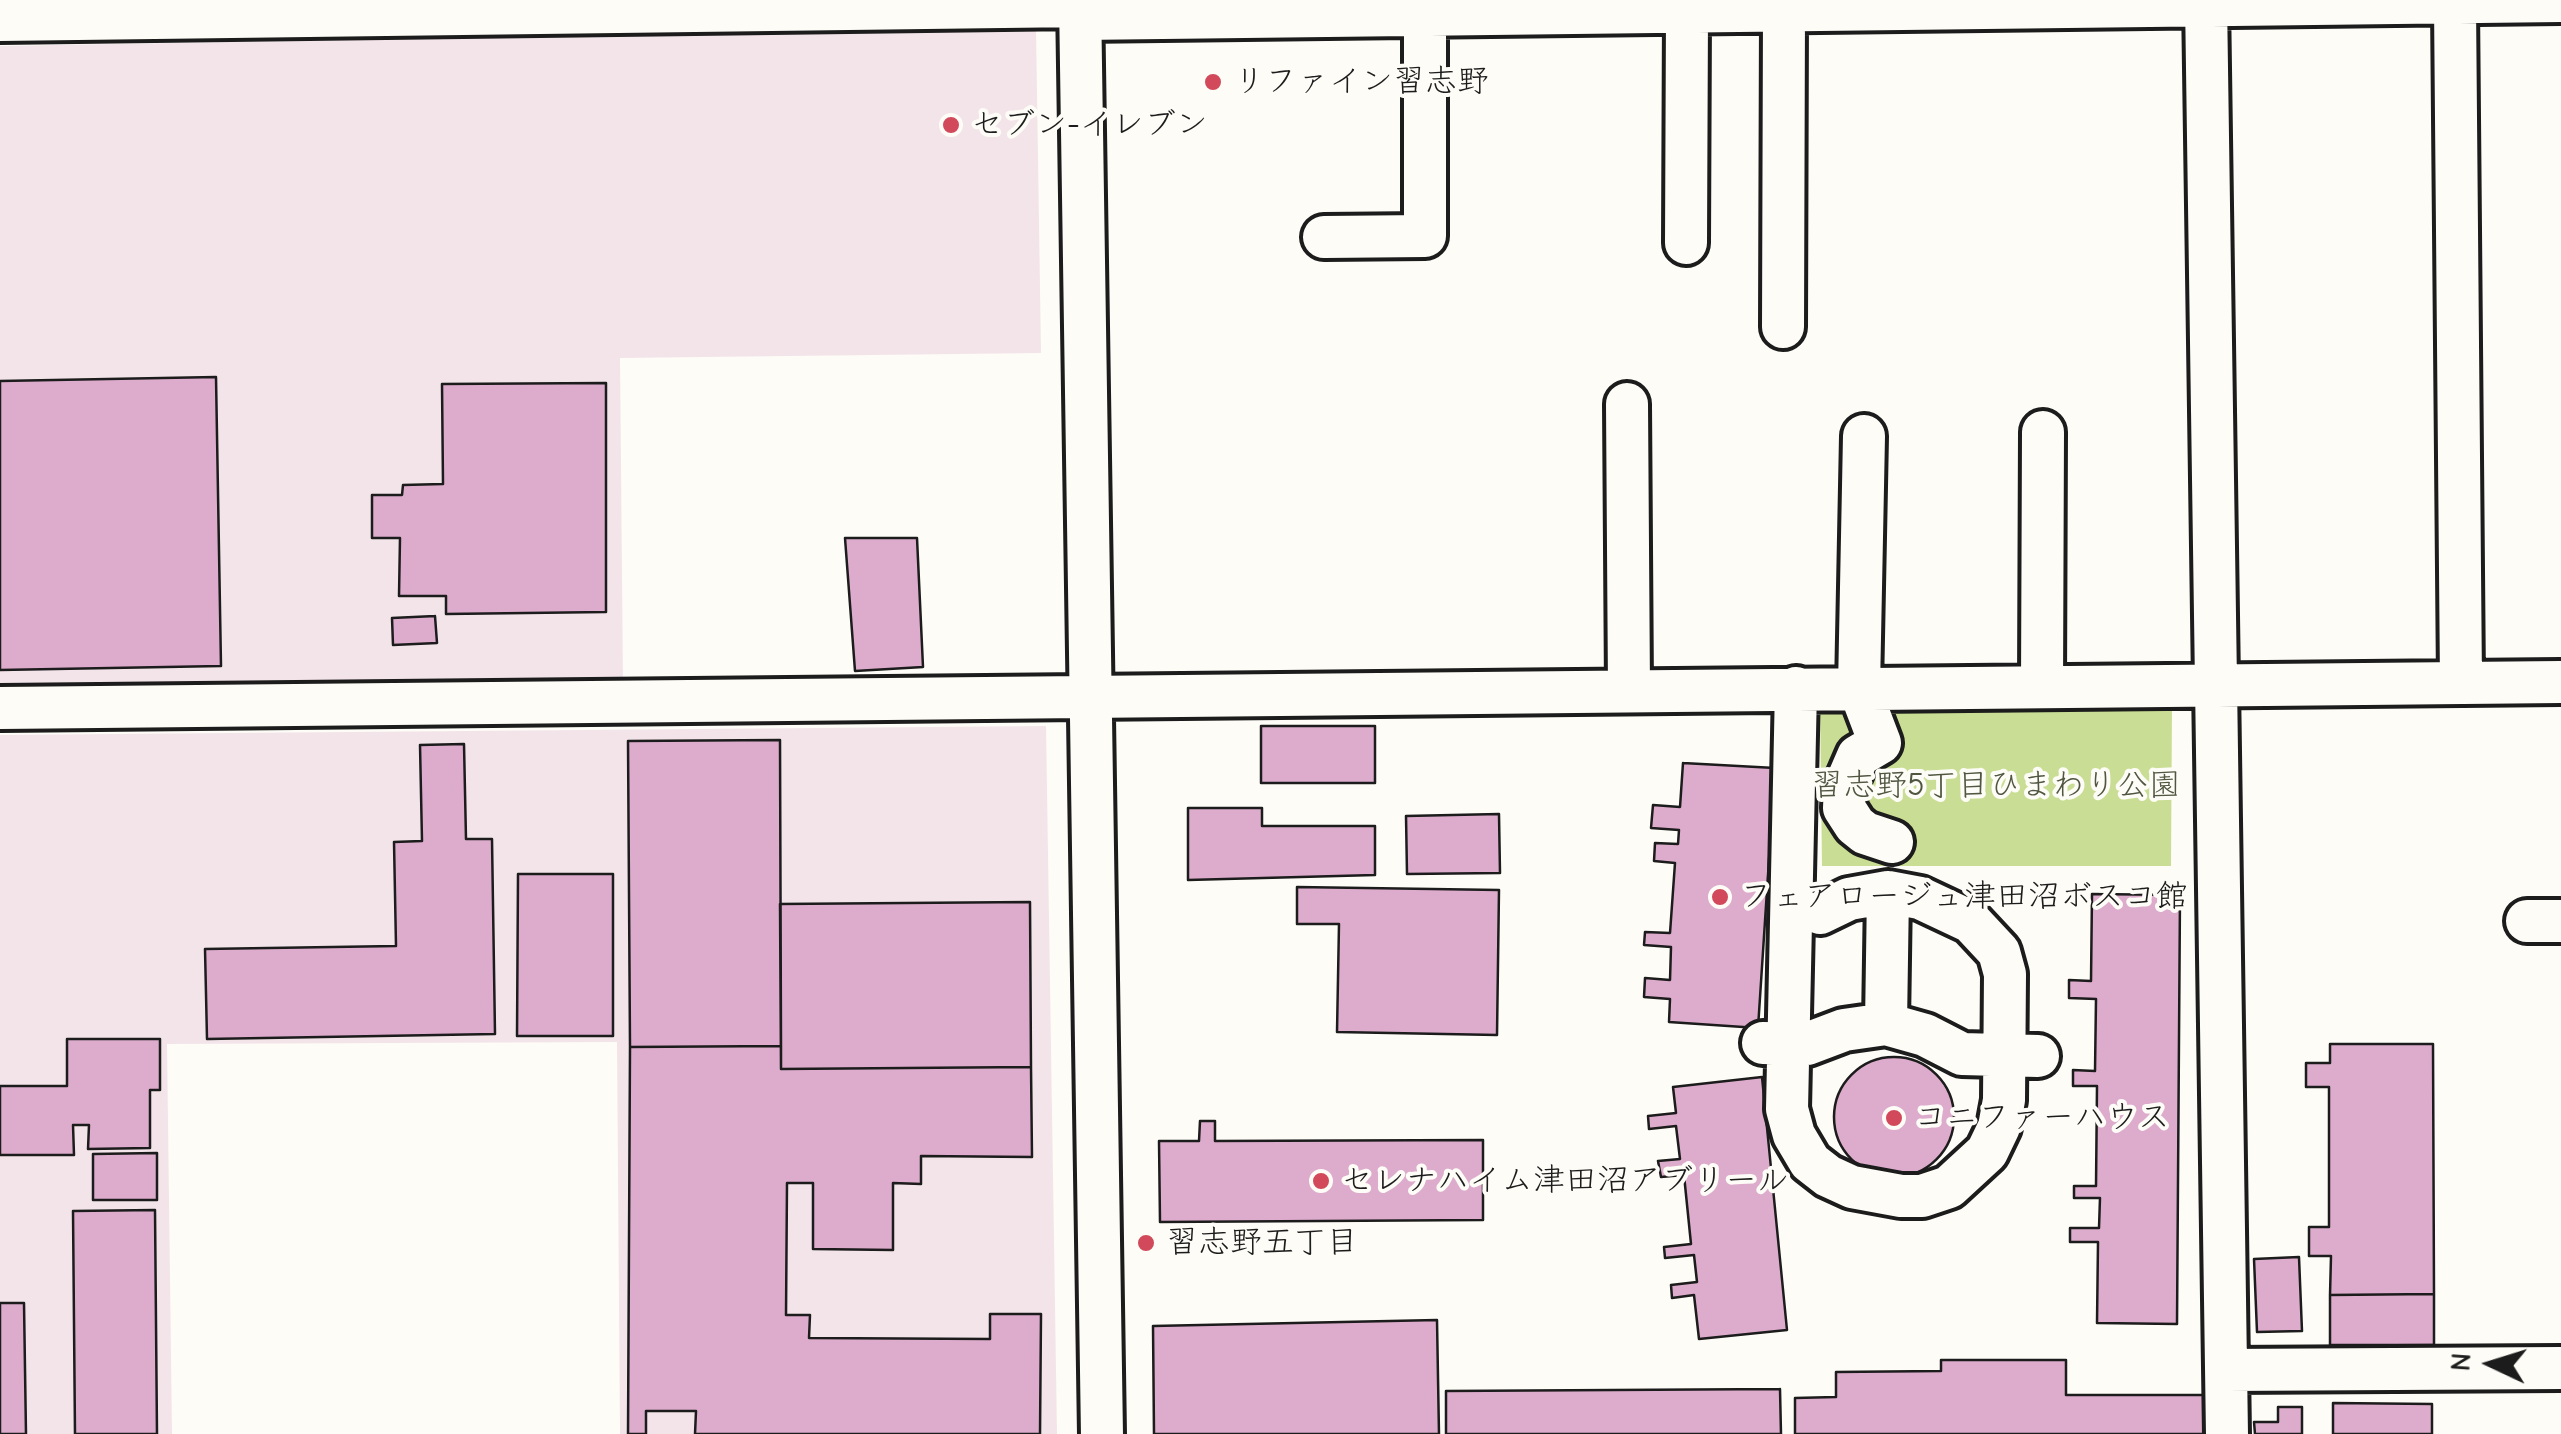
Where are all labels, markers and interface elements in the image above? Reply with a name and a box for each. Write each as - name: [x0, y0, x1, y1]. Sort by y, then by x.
- place label: リファイン習志野: [1233, 63, 1489, 101]
- marker: リファイン習志野: [1202, 71, 1224, 93]
- place label: セブン-イレブン: [971, 106, 1208, 144]
- marker: セブン-イレブン: [940, 114, 962, 136]
- park label: 習志野5丁目ひまわり公園: [1811, 767, 2181, 805]
- place label: フェアロージュ津田沼ボスコ館: [1740, 878, 2188, 916]
- marker: フェアロージュ津田沼ボスコ館: [1709, 886, 1731, 908]
- place label: コニファーハウス: [1914, 1099, 2170, 1137]
- marker: コニファーハウス: [1883, 1107, 1905, 1129]
- place label: セレナハイム津田沼アブリール: [1341, 1162, 1789, 1200]
- marker: セレナハイム津田沼アブリール: [1310, 1170, 1332, 1192]
- place label: 習志野五丁目: [1166, 1224, 1358, 1262]
- marker: 習志野五丁目: [1135, 1232, 1157, 1254]
- north arrow: [2441, 1314, 2541, 1414]
- text: N: [2444, 1352, 2478, 1372]

